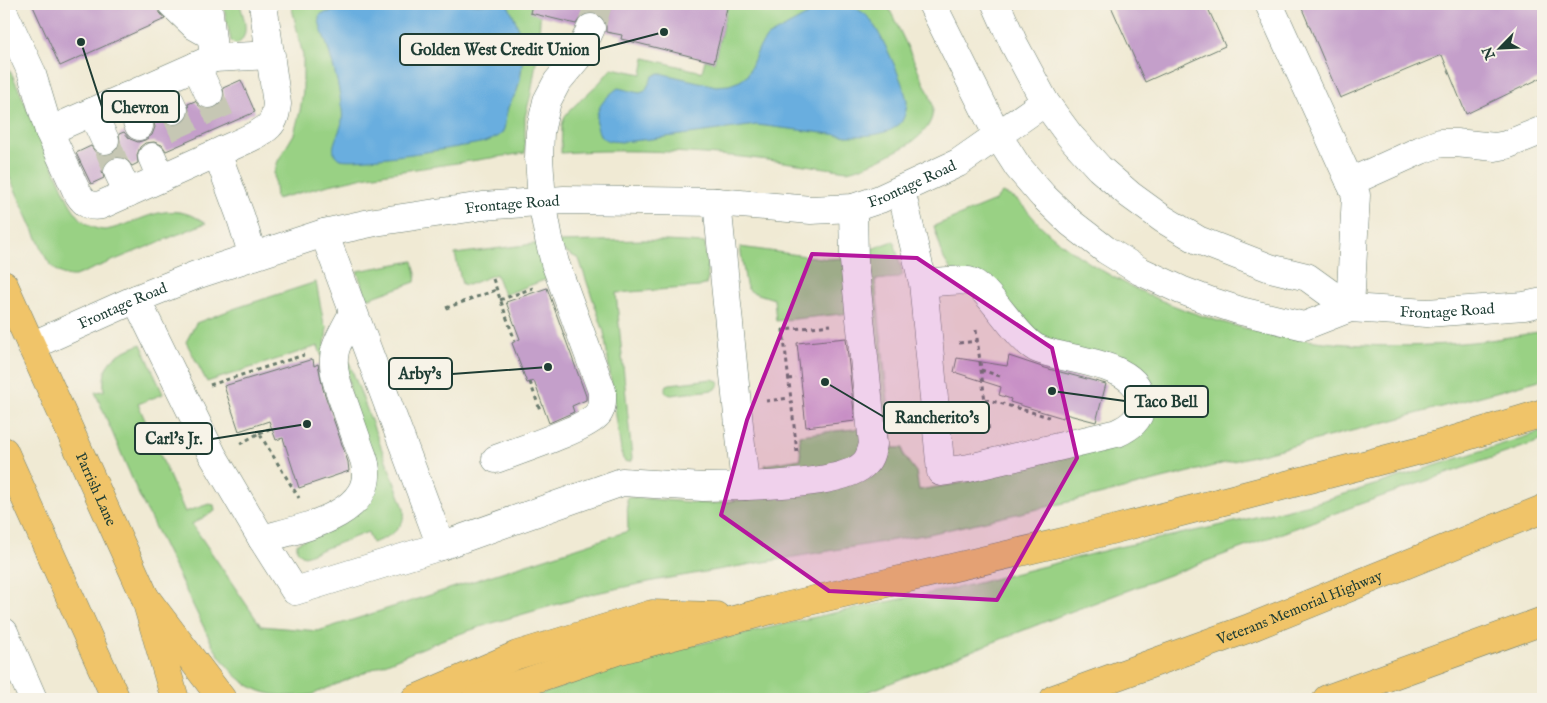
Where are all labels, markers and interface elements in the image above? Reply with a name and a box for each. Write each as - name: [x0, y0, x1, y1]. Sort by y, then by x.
- north arrow: [1474, 22, 1524, 72]
- callout: Golden West Credit Union: [400, 34, 599, 65]
- text: Golden West Credit Union: [410, 41, 590, 61]
- text: N: [1478, 44, 1500, 63]
- callout: Chevron: [102, 91, 179, 122]
- text: Chevron: [111, 99, 169, 119]
- street label: Frontage Road: [865, 155, 960, 212]
- street label: Frontage Road: [464, 191, 561, 218]
- street label: Frontage Road: [75, 278, 170, 333]
- street label: Frontage Road: [1399, 299, 1496, 323]
- callout: Arby's: [389, 358, 452, 389]
- text: Arby's: [398, 365, 442, 385]
- callout: Taco Bell: [1125, 386, 1208, 417]
- text: Taco Bell: [1133, 393, 1198, 413]
- callout: Rancherito's: [884, 402, 989, 433]
- text: Rancherito's: [895, 409, 980, 429]
- callout: Carl's Jr.: [135, 423, 212, 454]
- text: Carl's Jr.: [145, 430, 203, 450]
- street label: Parrish Lane: [71, 449, 121, 529]
- street label: Veterans Memorial Highway: [1213, 565, 1386, 649]

